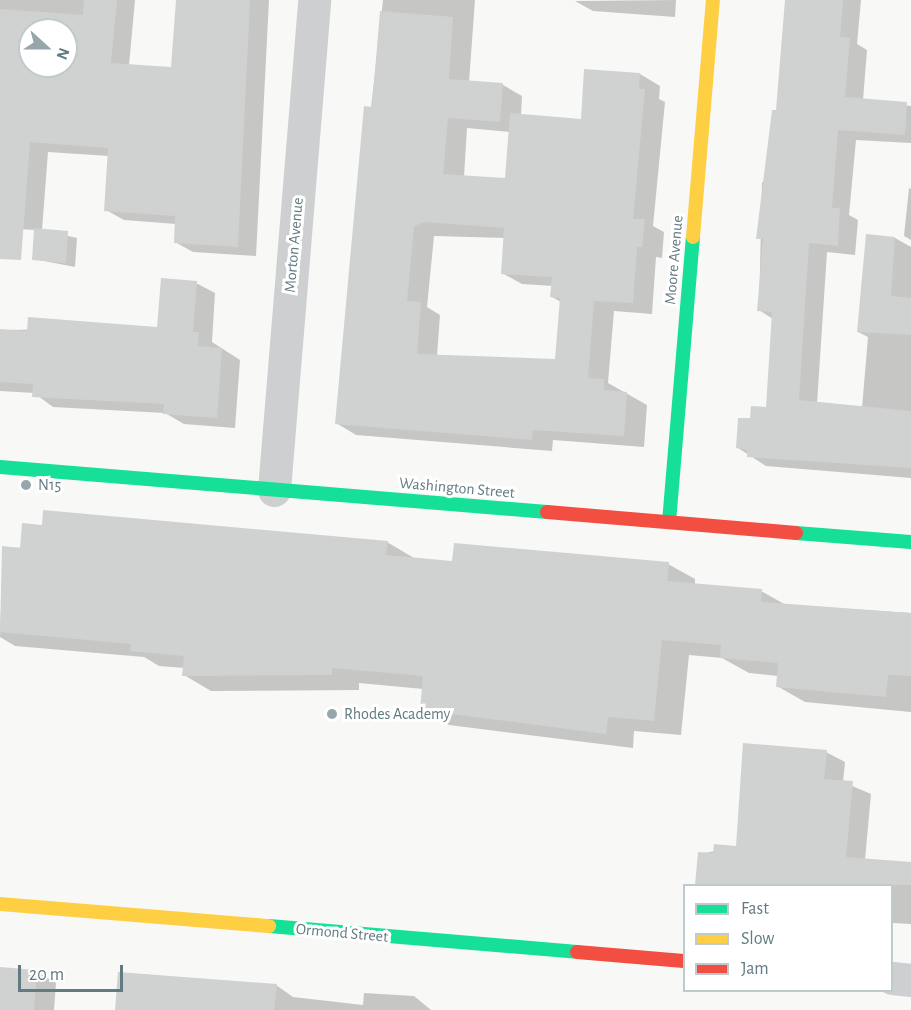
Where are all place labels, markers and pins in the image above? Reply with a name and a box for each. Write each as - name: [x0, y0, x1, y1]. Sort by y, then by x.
- place label: N15: [38, 475, 61, 495]
- marker: N15: [19, 478, 33, 492]
- place label: Rhodes Academy: [344, 704, 450, 724]
- marker: Rhodes Academy: [325, 707, 339, 721]

